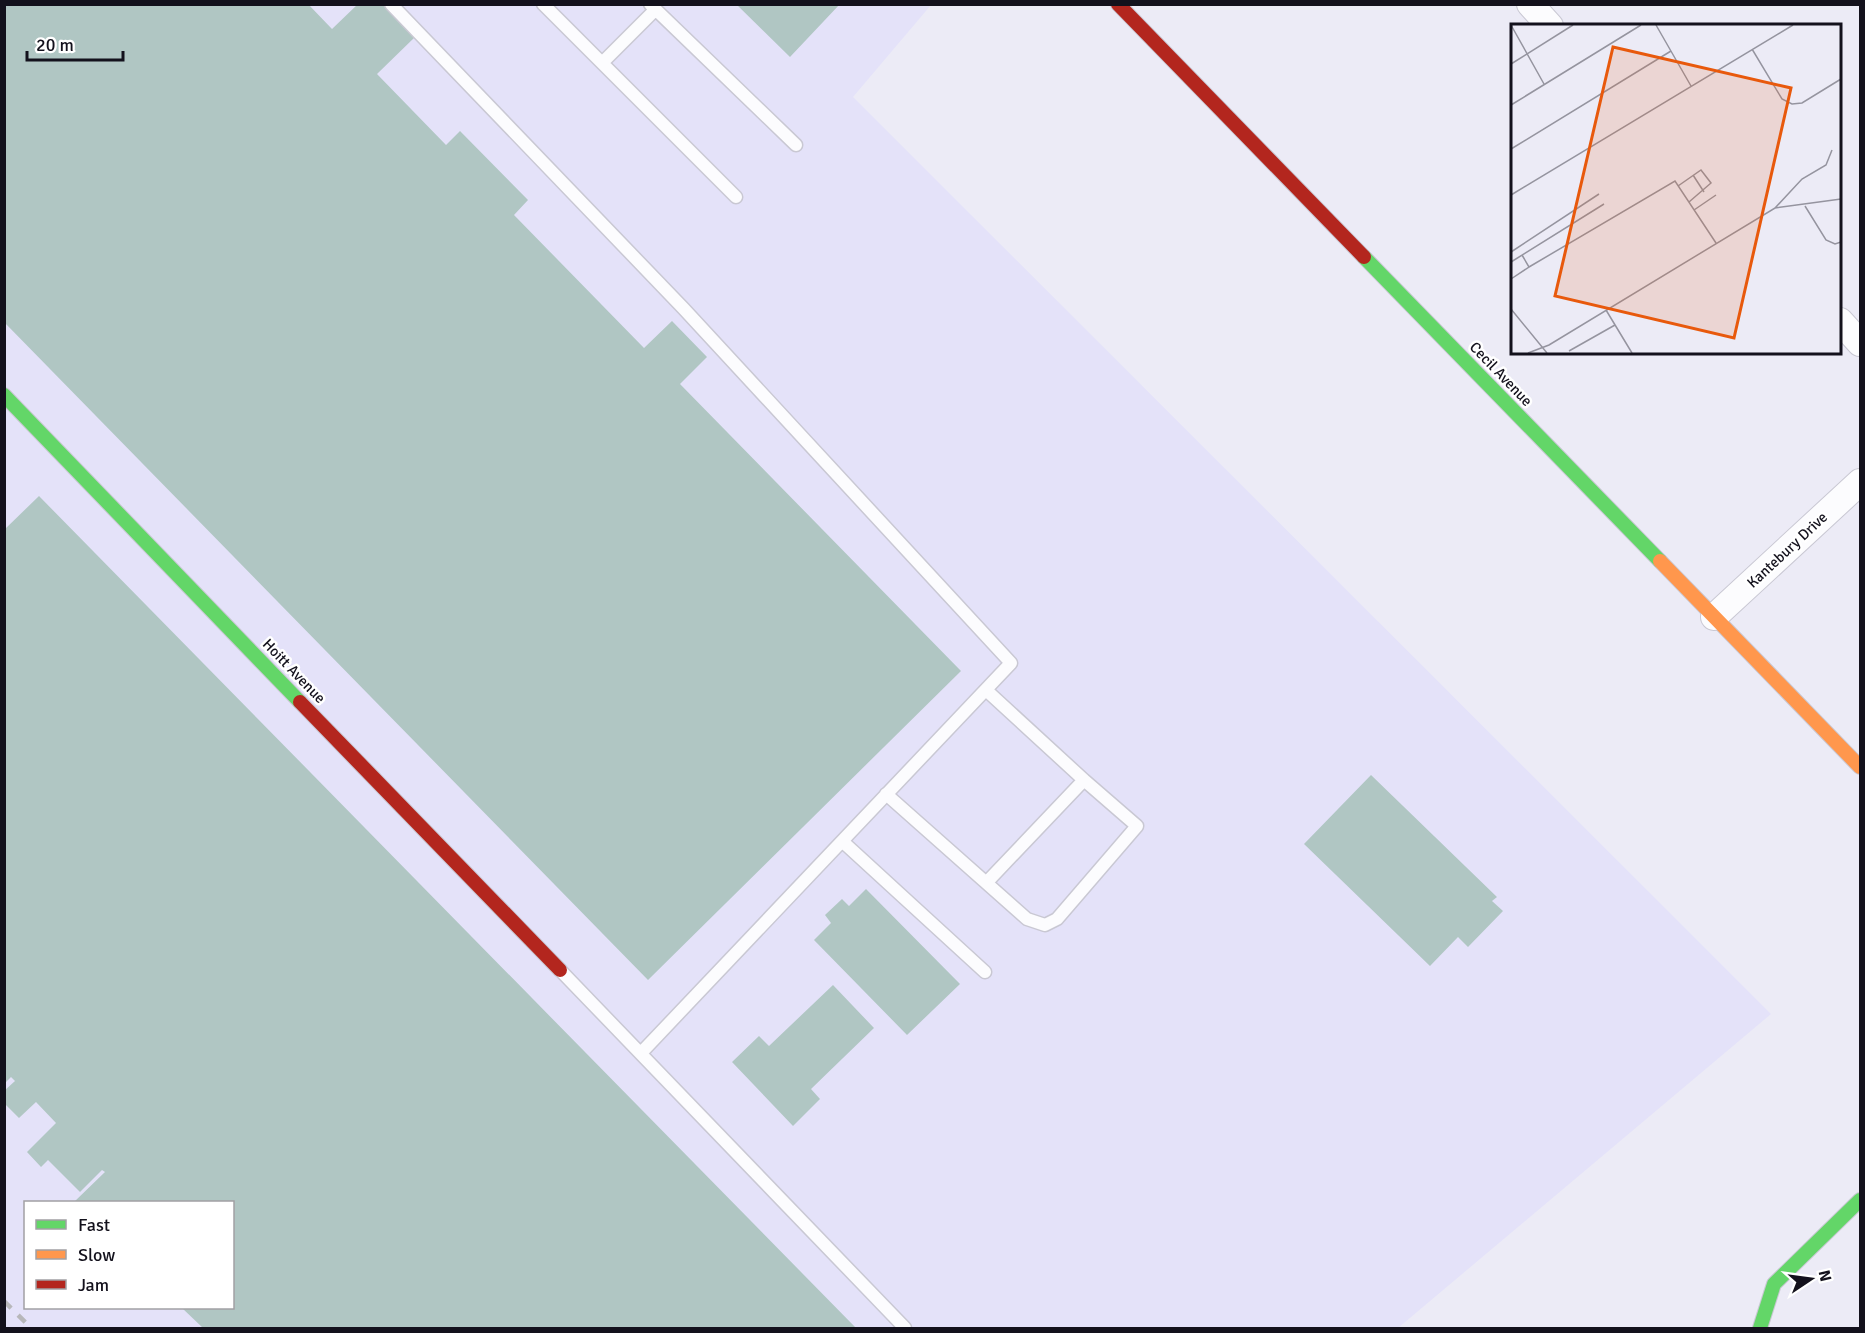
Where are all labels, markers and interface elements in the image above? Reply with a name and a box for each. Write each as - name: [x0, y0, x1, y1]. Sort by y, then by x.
- scale bar: [27, 24, 123, 62]
- inset map: [1511, 24, 1841, 354]
- text: 20 m: [36, 34, 74, 56]
- street label: Cecil Avenue: [1466, 338, 1536, 410]
- street label: Kantebury Drive: [1743, 508, 1831, 592]
- street label: Hoitt Avenue: [259, 635, 329, 707]
- legend: [24, 1201, 234, 1309]
- text: Fast: [78, 1214, 110, 1236]
- text: Slow: [78, 1244, 115, 1266]
- north arrow: [1781, 1249, 1841, 1309]
- text: N: [1814, 1268, 1836, 1284]
- text: Jam: [78, 1274, 109, 1296]

